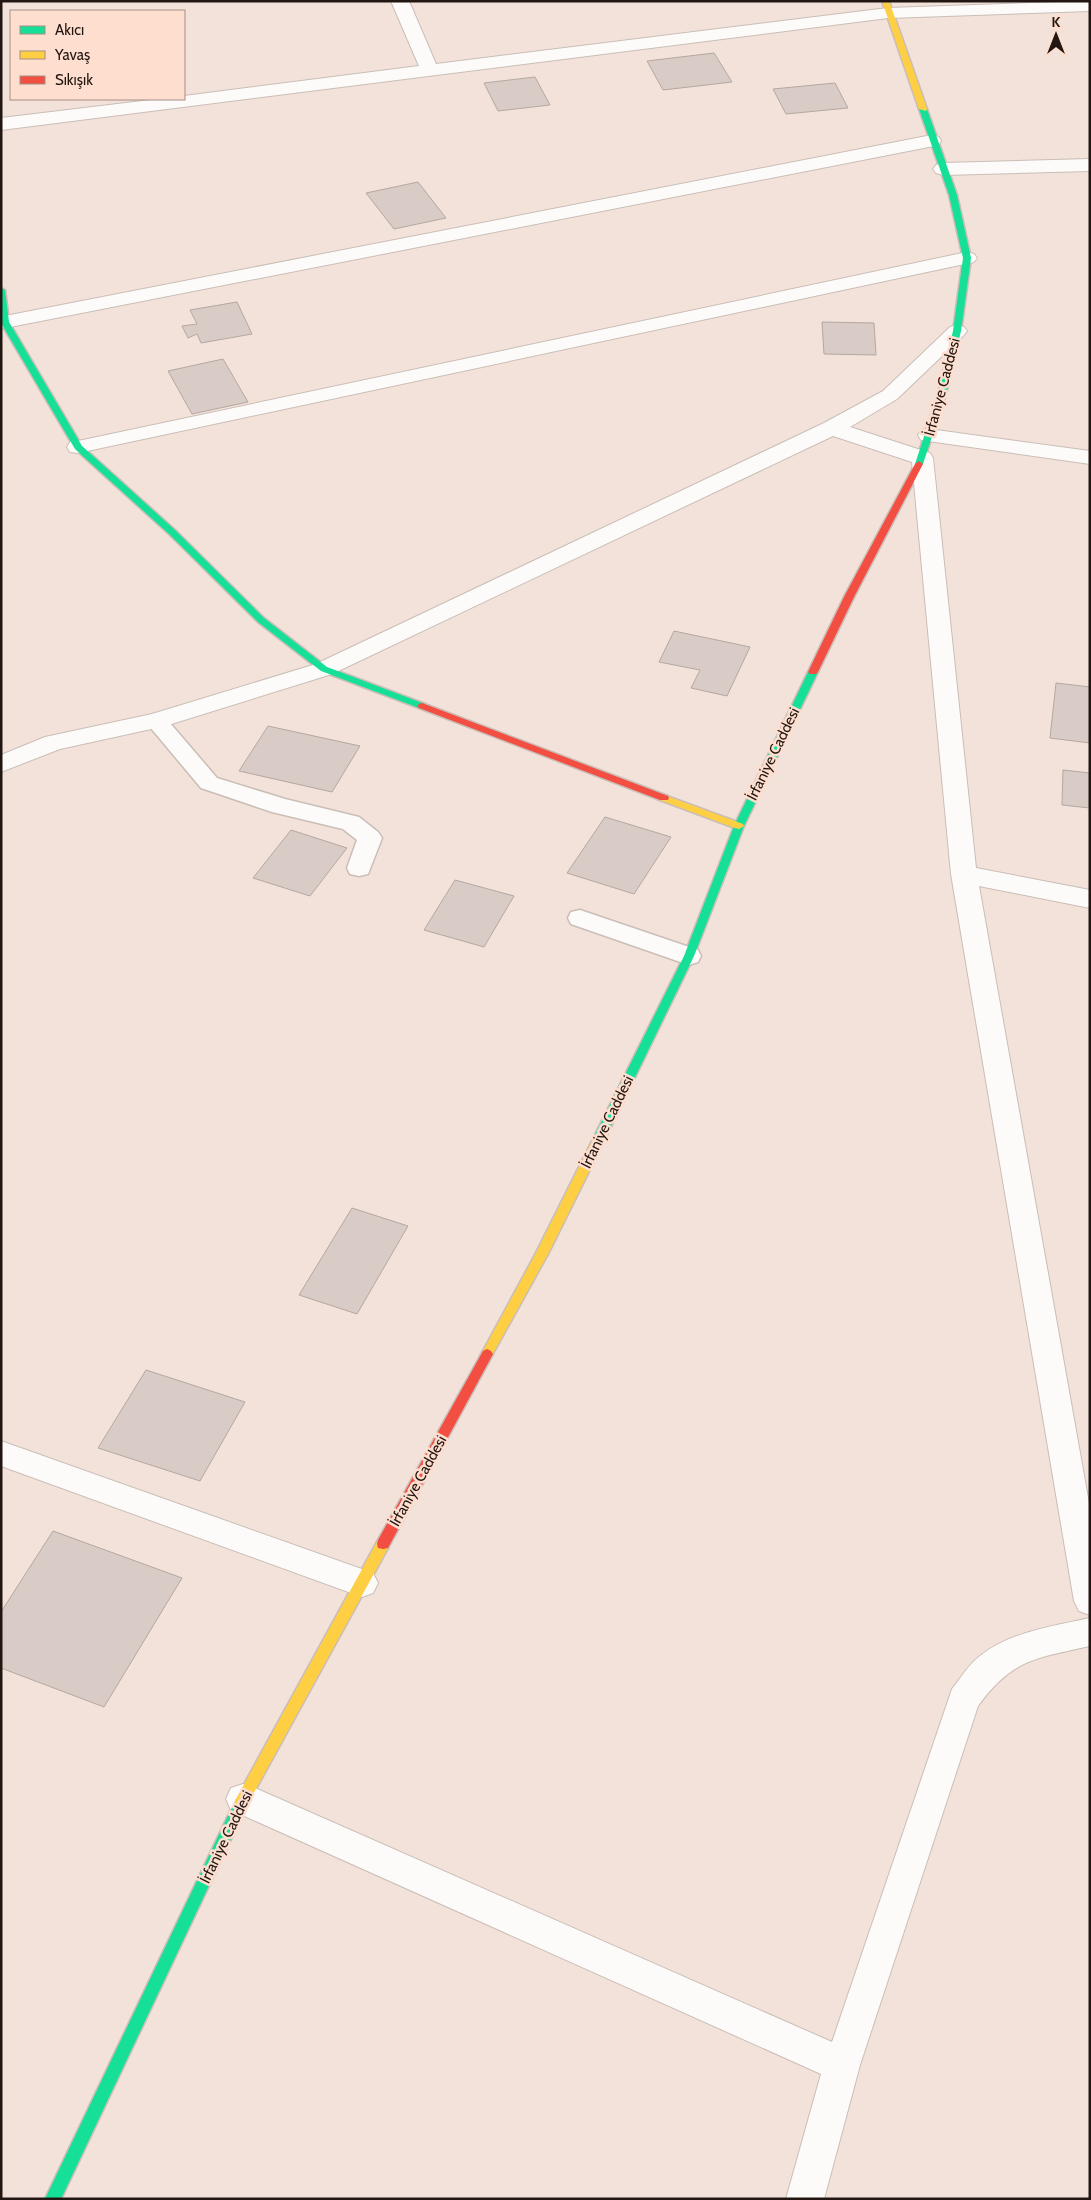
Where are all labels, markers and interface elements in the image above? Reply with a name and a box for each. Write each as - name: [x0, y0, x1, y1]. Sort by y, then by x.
- legend: [10, 10, 185, 100]
- north arrow: [1031, 10, 1081, 60]
- text: K: [1052, 13, 1061, 31]
- text: Akıcı: [55, 21, 84, 39]
- text: Yavaş: [54, 46, 90, 64]
- text: Sıkışık: [55, 71, 93, 89]
- street label: İrfaniye Caddesi: [919, 336, 964, 438]
- street label: İrfaniye Caddesi: [742, 704, 803, 803]
- street label: İrfaniye Caddesi: [576, 1072, 637, 1171]
- street label: İrfaniye Caddesi: [385, 1432, 450, 1529]
- street label: İrfaniye Caddesi: [195, 1787, 256, 1886]

